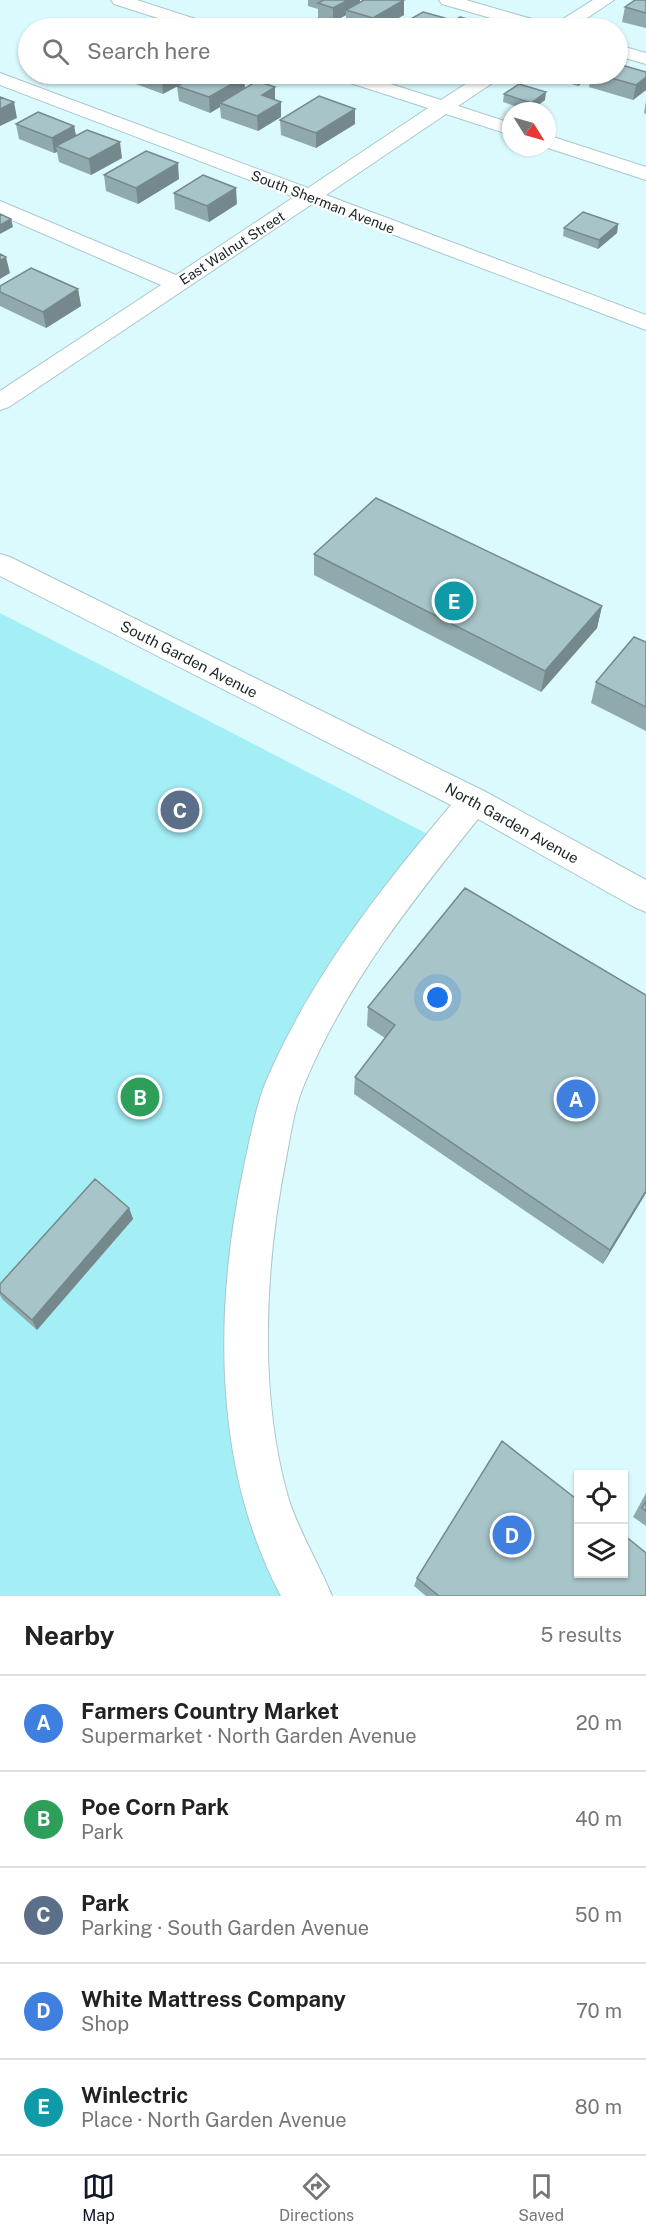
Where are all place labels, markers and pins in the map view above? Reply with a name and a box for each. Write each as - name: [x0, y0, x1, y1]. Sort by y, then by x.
- pin: E: [434, 578, 474, 624]
- pin: C: [160, 788, 200, 832]
- pin: B: [120, 1074, 160, 1120]
- pin: A: [556, 1076, 596, 1122]
- pin: D: [492, 1512, 532, 1558]

